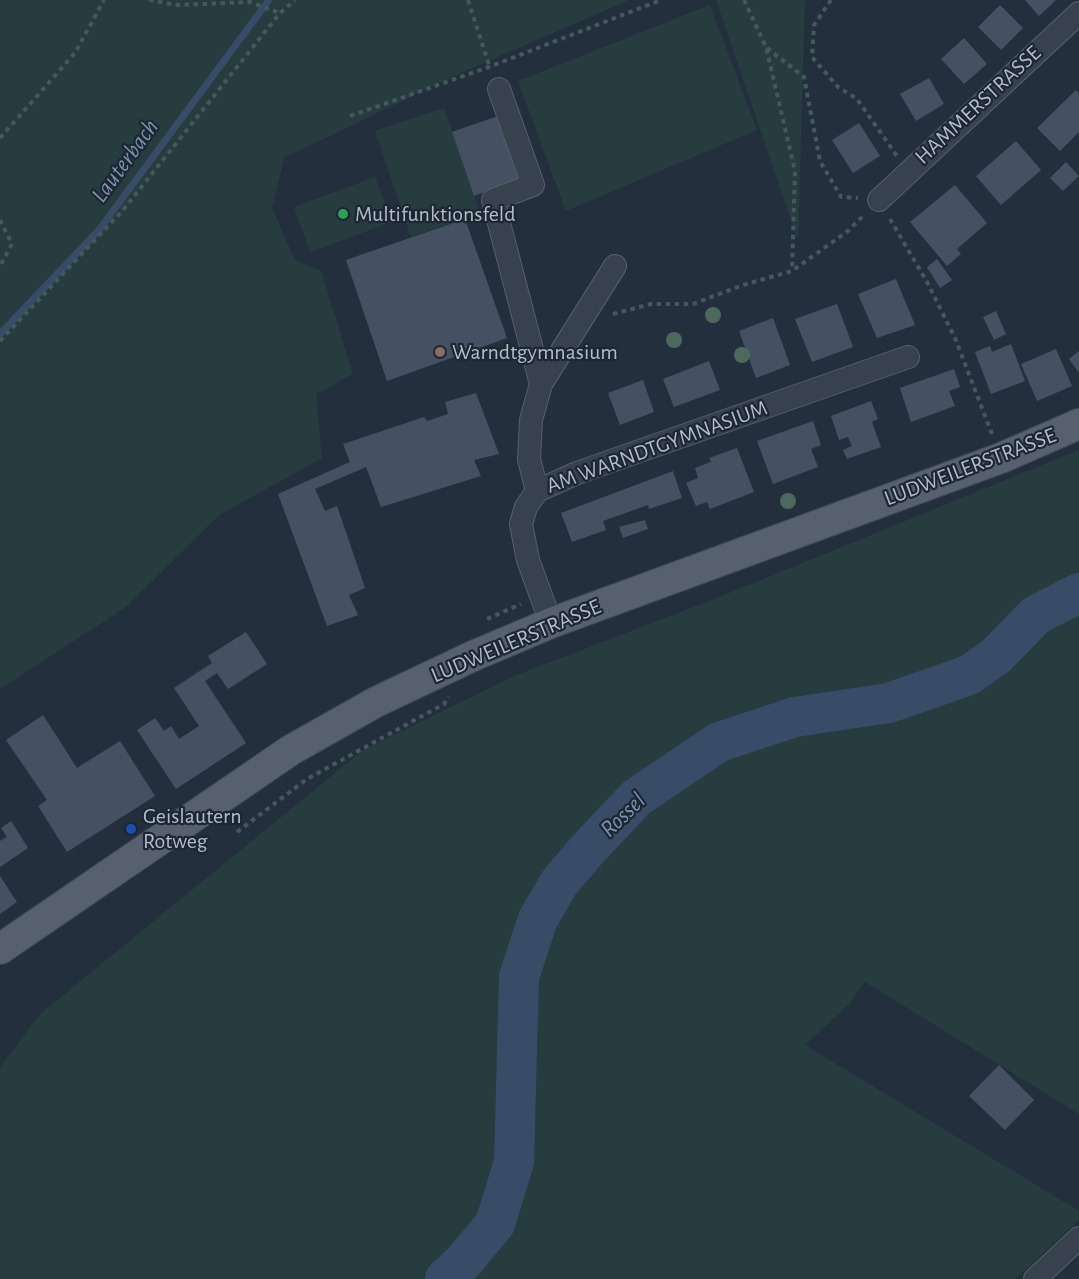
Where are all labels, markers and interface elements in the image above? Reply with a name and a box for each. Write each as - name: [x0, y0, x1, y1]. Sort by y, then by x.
- street label: HAMMERSTRASSE: [910, 40, 1046, 170]
- water label: Lauterbach: [85, 114, 165, 208]
- place label: Multifunktionsfeld: [355, 201, 516, 227]
- marker: Multifunktionsfeld: [336, 207, 350, 221]
- place label: Warndtgymnasium: [452, 339, 618, 365]
- marker: Warndtgymnasium: [433, 345, 447, 359]
- street label: AM WARNDTGYMNASIUM: [543, 395, 771, 499]
- street label: LUDWEILERSTRASSE: [880, 422, 1060, 512]
- street label: LUDWEILERSTRASSE: [427, 593, 605, 689]
- water label: Rossel: [594, 787, 652, 843]
- place label: Geislautern Rotweg: [143, 803, 241, 854]
- marker: Geislautern Rotweg: [124, 822, 138, 836]

